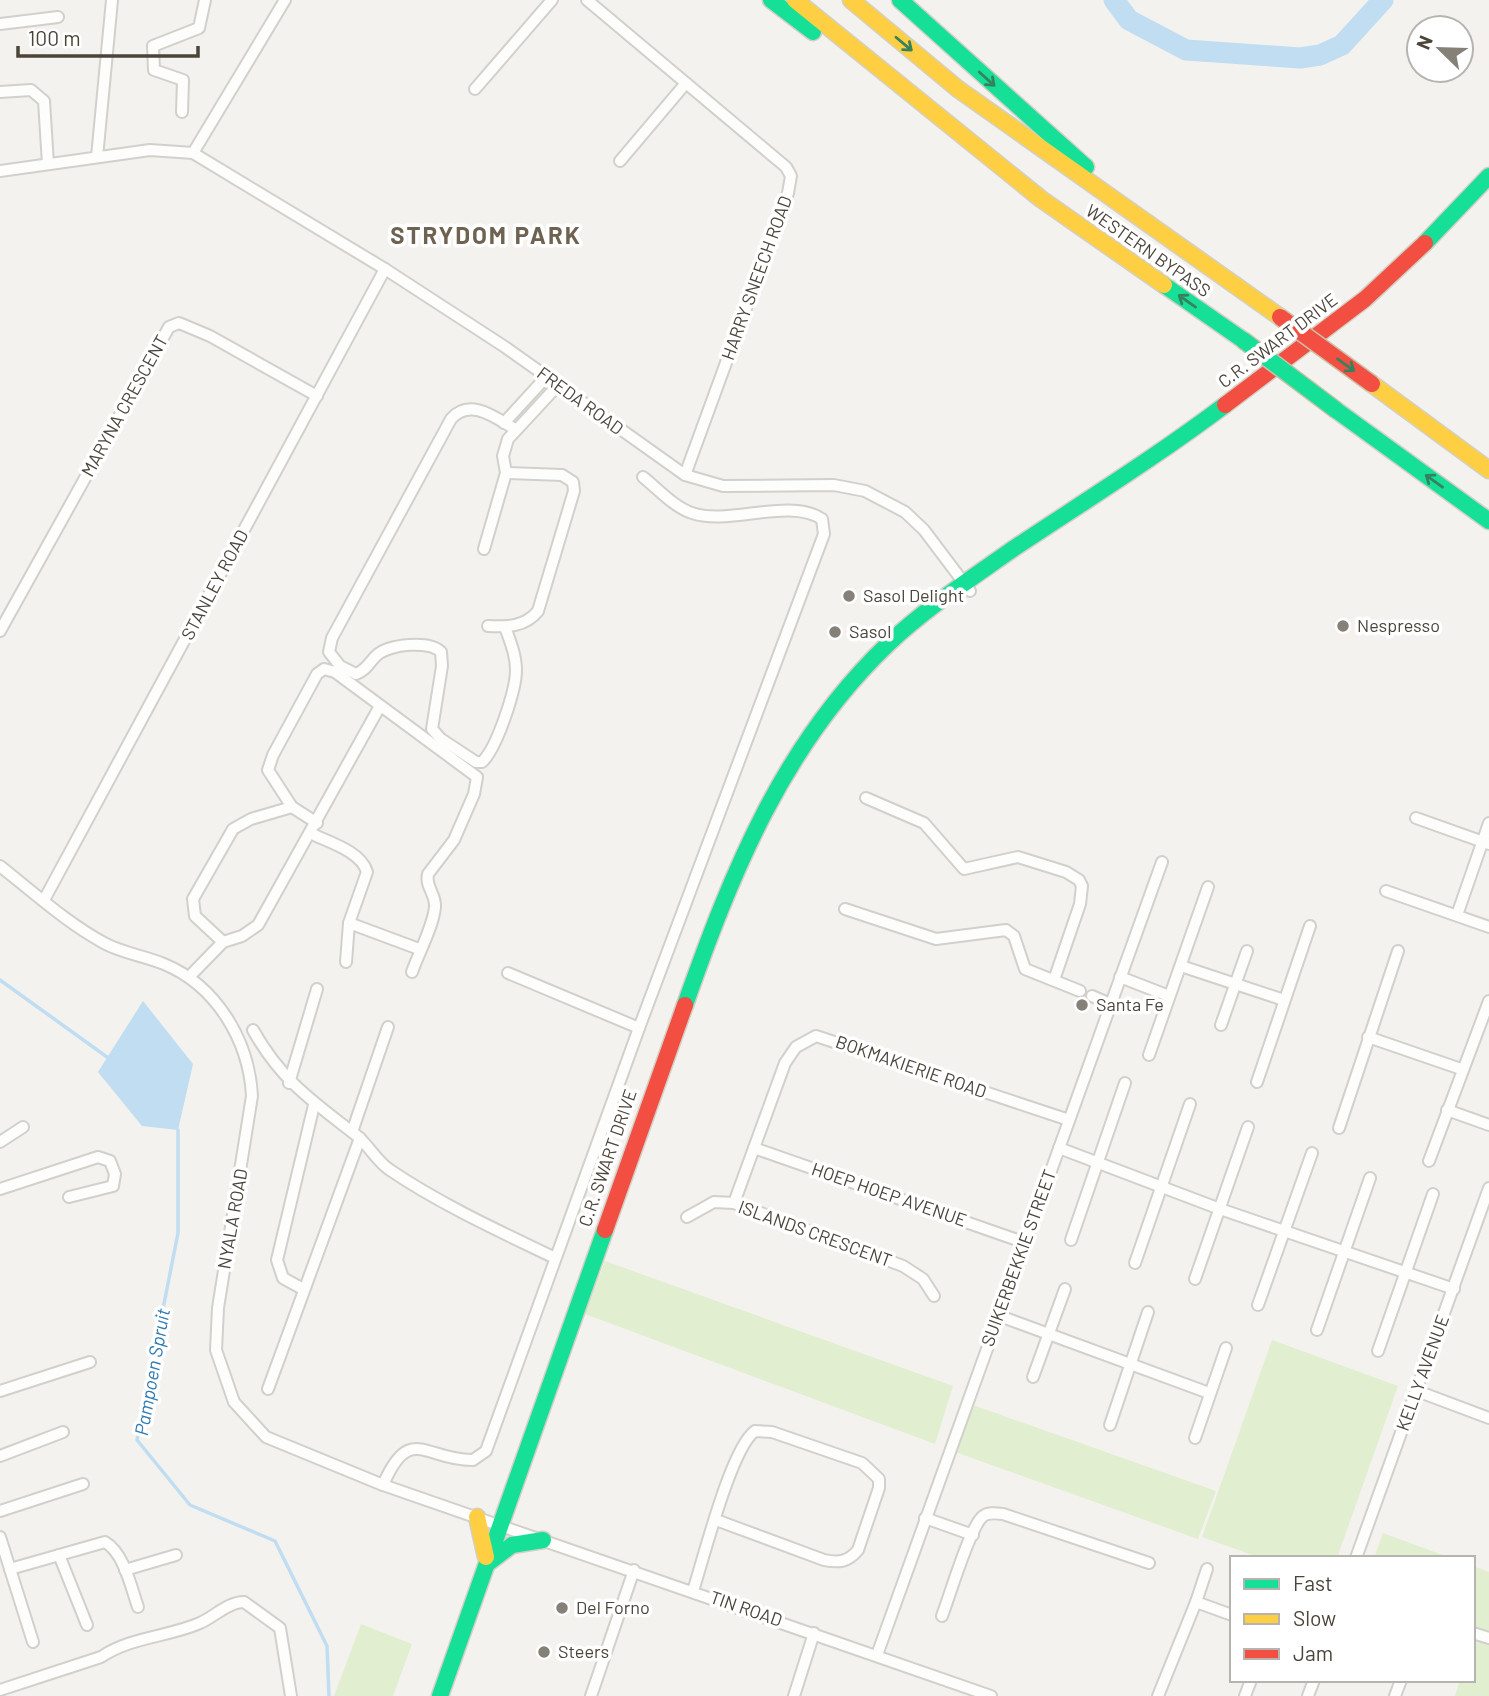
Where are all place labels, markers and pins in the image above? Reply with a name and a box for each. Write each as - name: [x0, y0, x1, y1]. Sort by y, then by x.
- place label: Sasol Delight: [863, 584, 964, 606]
- marker: Sasol Delight: [841, 588, 857, 604]
- place label: Nespresso: [1357, 614, 1440, 636]
- marker: Nespresso: [1335, 618, 1351, 634]
- place label: Sasol: [849, 620, 891, 642]
- marker: Sasol: [827, 624, 843, 640]
- place label: Santa Fe: [1096, 993, 1164, 1015]
- marker: Santa Fe: [1074, 997, 1090, 1013]
- place label: Del Forno: [576, 1596, 650, 1618]
- marker: Del Forno: [554, 1600, 570, 1616]
- place label: Steers: [558, 1640, 609, 1662]
- marker: Steers: [536, 1644, 552, 1660]

